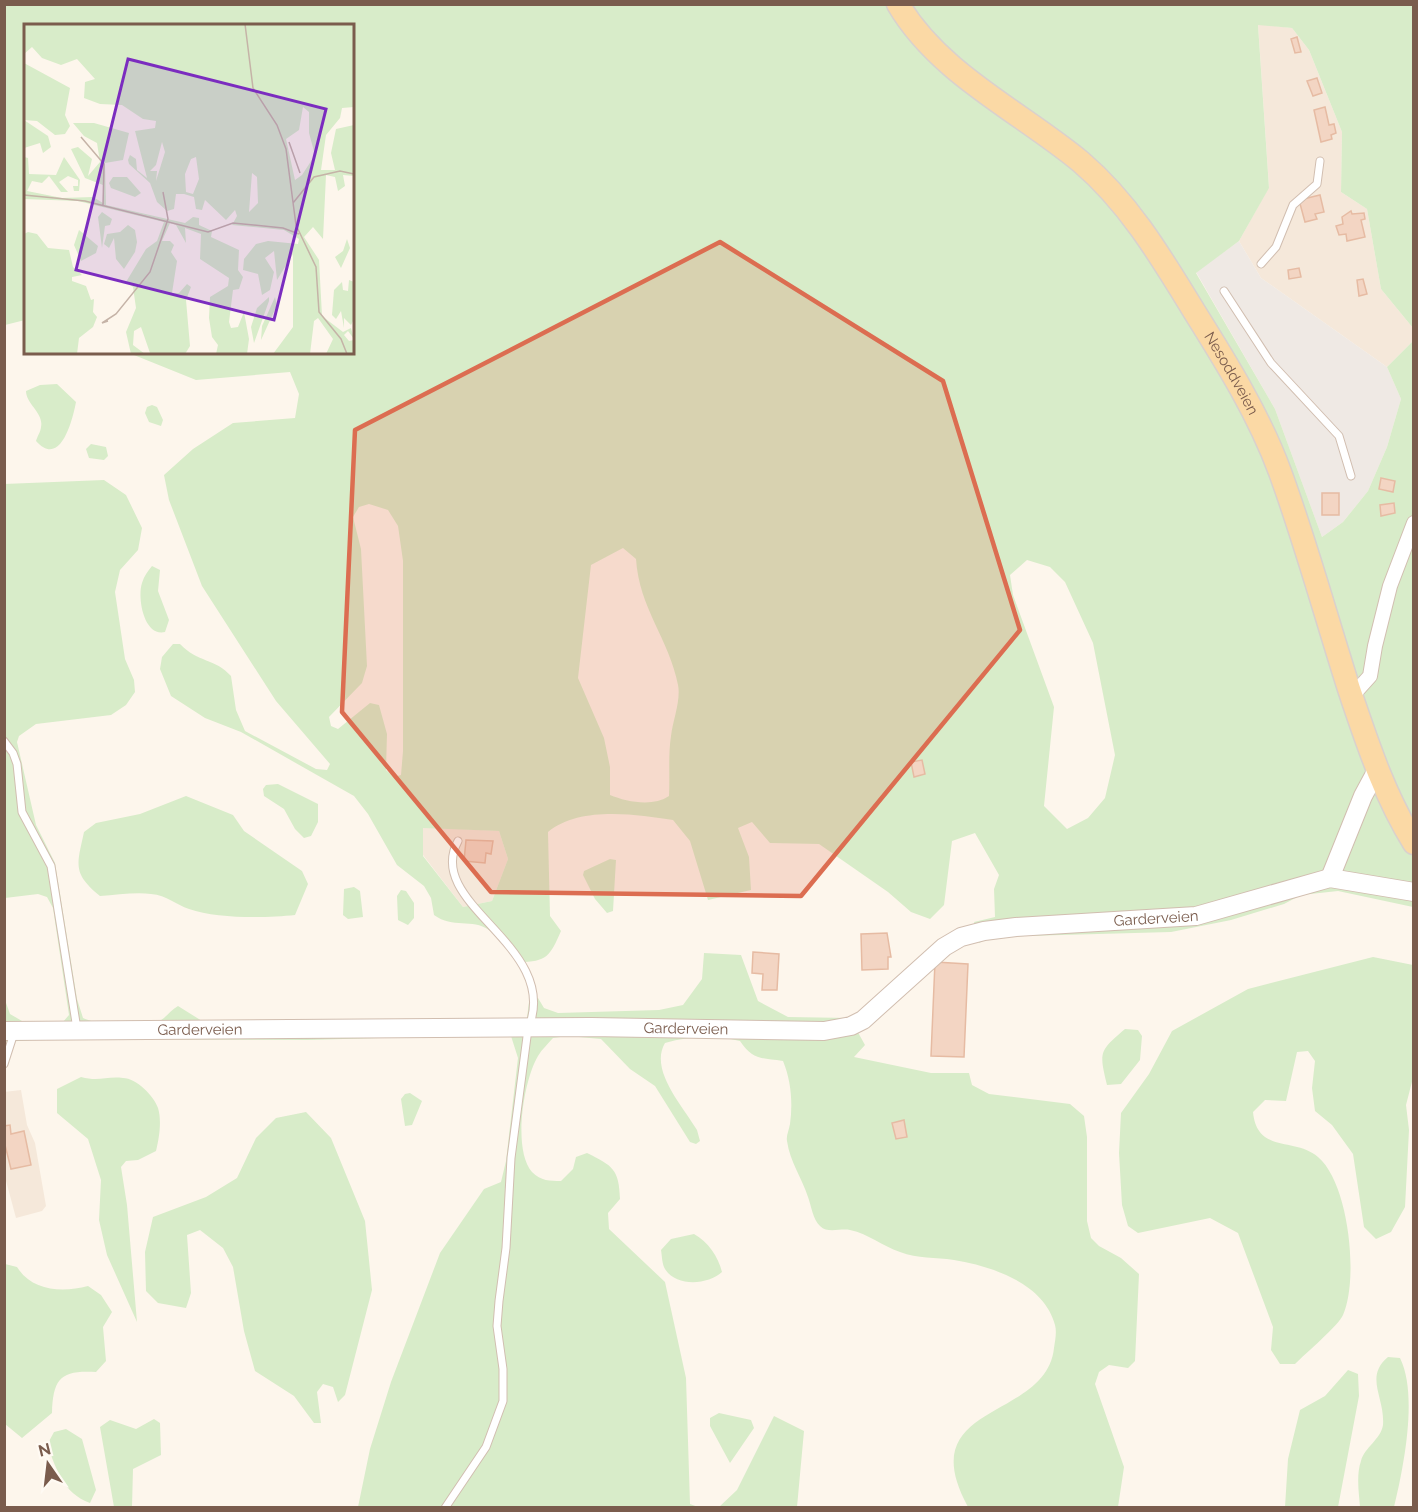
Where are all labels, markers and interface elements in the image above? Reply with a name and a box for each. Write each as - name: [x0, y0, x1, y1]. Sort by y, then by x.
- inset map: [24, 24, 354, 354]
- street label: Nesoddveien: [1200, 329, 1262, 418]
- street label: Garderveien: [1113, 907, 1199, 930]
- street label: Garderveien: [643, 1019, 729, 1038]
- street label: Garderveien: [158, 1020, 242, 1039]
- north arrow: [18, 1434, 78, 1494]
- text: N: [36, 1439, 53, 1461]

